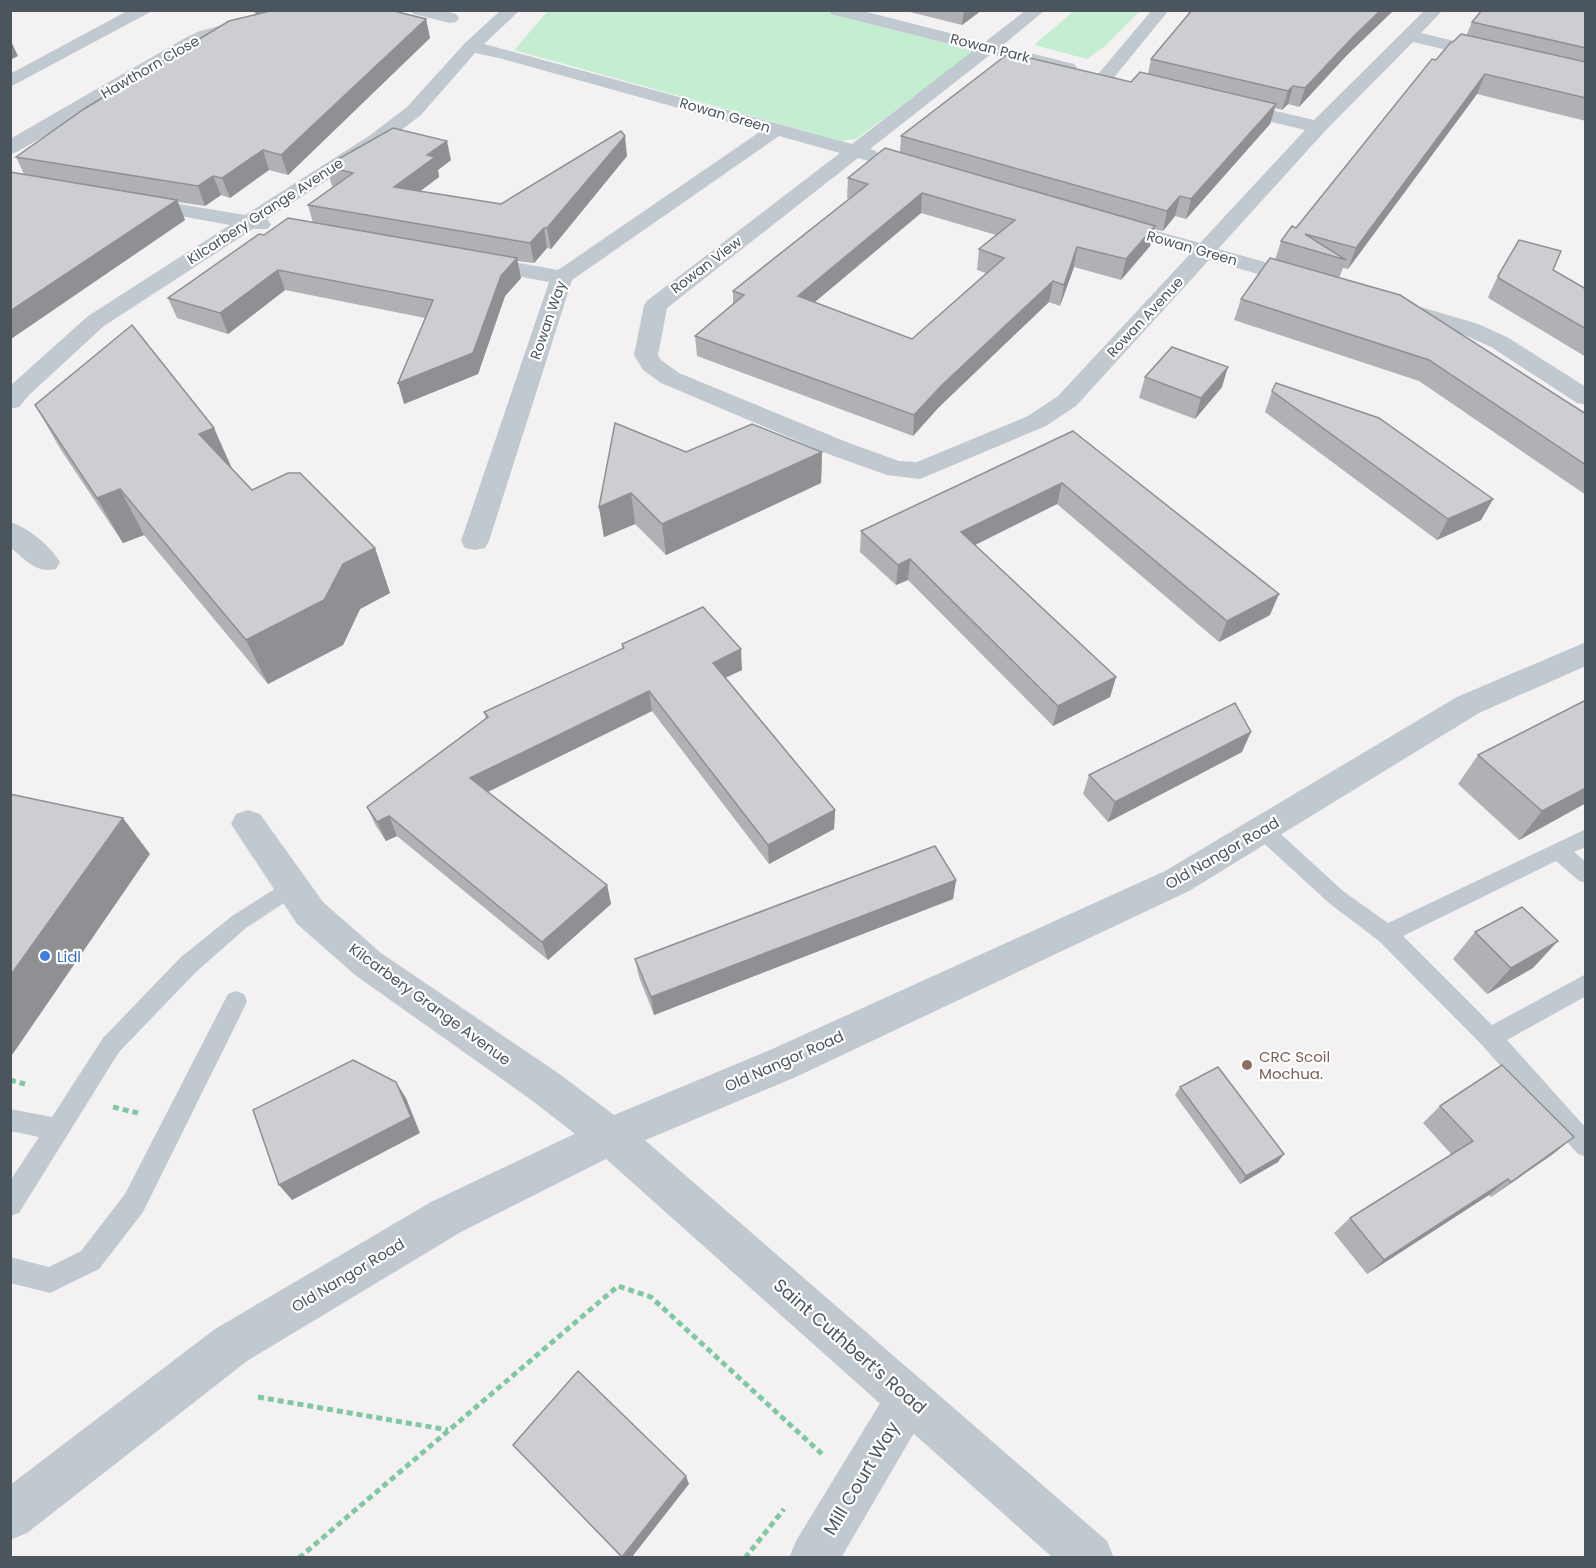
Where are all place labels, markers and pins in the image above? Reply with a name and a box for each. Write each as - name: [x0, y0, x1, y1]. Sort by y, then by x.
- place label: Lidl: [57, 946, 81, 967]
- marker: Lidl: [38, 949, 52, 963]
- place label: CRC Scoil Mochua.: [1259, 1046, 1330, 1084]
- marker: CRC Scoil Mochua.: [1240, 1058, 1254, 1072]

